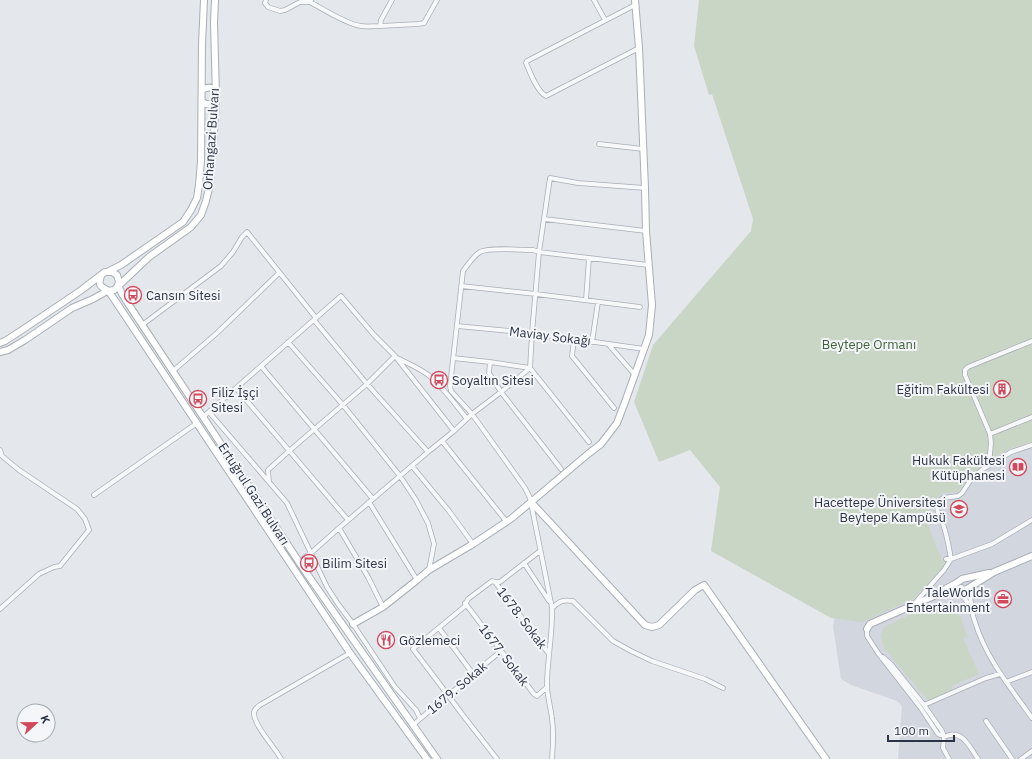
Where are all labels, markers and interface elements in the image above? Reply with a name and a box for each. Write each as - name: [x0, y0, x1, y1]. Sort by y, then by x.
- street label: Orhangazi Bulvarı: [199, 87, 223, 191]
- bus stop icon: Cansın Sitesi: [123, 285, 143, 305]
- place label: Cansın Sitesi: [146, 287, 220, 304]
- street label: Maviay Sokağı: [508, 323, 592, 349]
- park label: Beytepe Ormanı: [822, 336, 916, 353]
- bus stop icon: Soyaltın Sitesi: [429, 370, 449, 390]
- place label: Soyaltın Sitesi: [452, 372, 534, 389]
- building icon: Eğitim Fakültesi: [992, 379, 1012, 399]
- place label: Eğitim Fakültesi: [897, 381, 989, 398]
- place label: Filiz İşçi Sitesi: [211, 384, 259, 416]
- bus stop icon: Filiz İşçi Sitesi: [188, 389, 208, 409]
- street label: Ertuğrul Gazi Bulvarı: [215, 440, 293, 548]
- place label: Hukuk Fakültesi Kütüphanesi: [912, 452, 1005, 484]
- library icon: Hukuk Fakültesi Kütüphanesi: [1008, 457, 1028, 477]
- place label: Hacettepe Üniversitesi Beytepe Kampüsü: [814, 494, 946, 526]
- school or university icon: Hacettepe Üniversitesi Beytepe Kampüsü: [949, 499, 969, 519]
- bus stop icon: Bilim Sitesi: [299, 553, 319, 573]
- place label: Bilim Sitesi: [322, 555, 387, 572]
- street label: 1678. Sokak: [493, 584, 551, 652]
- place label: TaleWorlds Entertainment: [906, 584, 990, 616]
- office icon: TaleWorlds Entertainment: [993, 589, 1013, 609]
- street label: 1677. Sokak: [475, 621, 533, 689]
- restaurant icon: Gözlemeci: [376, 630, 396, 650]
- place label: Gözlemeci: [399, 632, 460, 649]
- street label: 1679. Sokak: [423, 658, 491, 718]
- north arrow: [16, 703, 56, 743]
- text: K: [37, 713, 53, 726]
- scale bar: [888, 717, 954, 743]
- text: 100 m: [894, 723, 929, 738]

